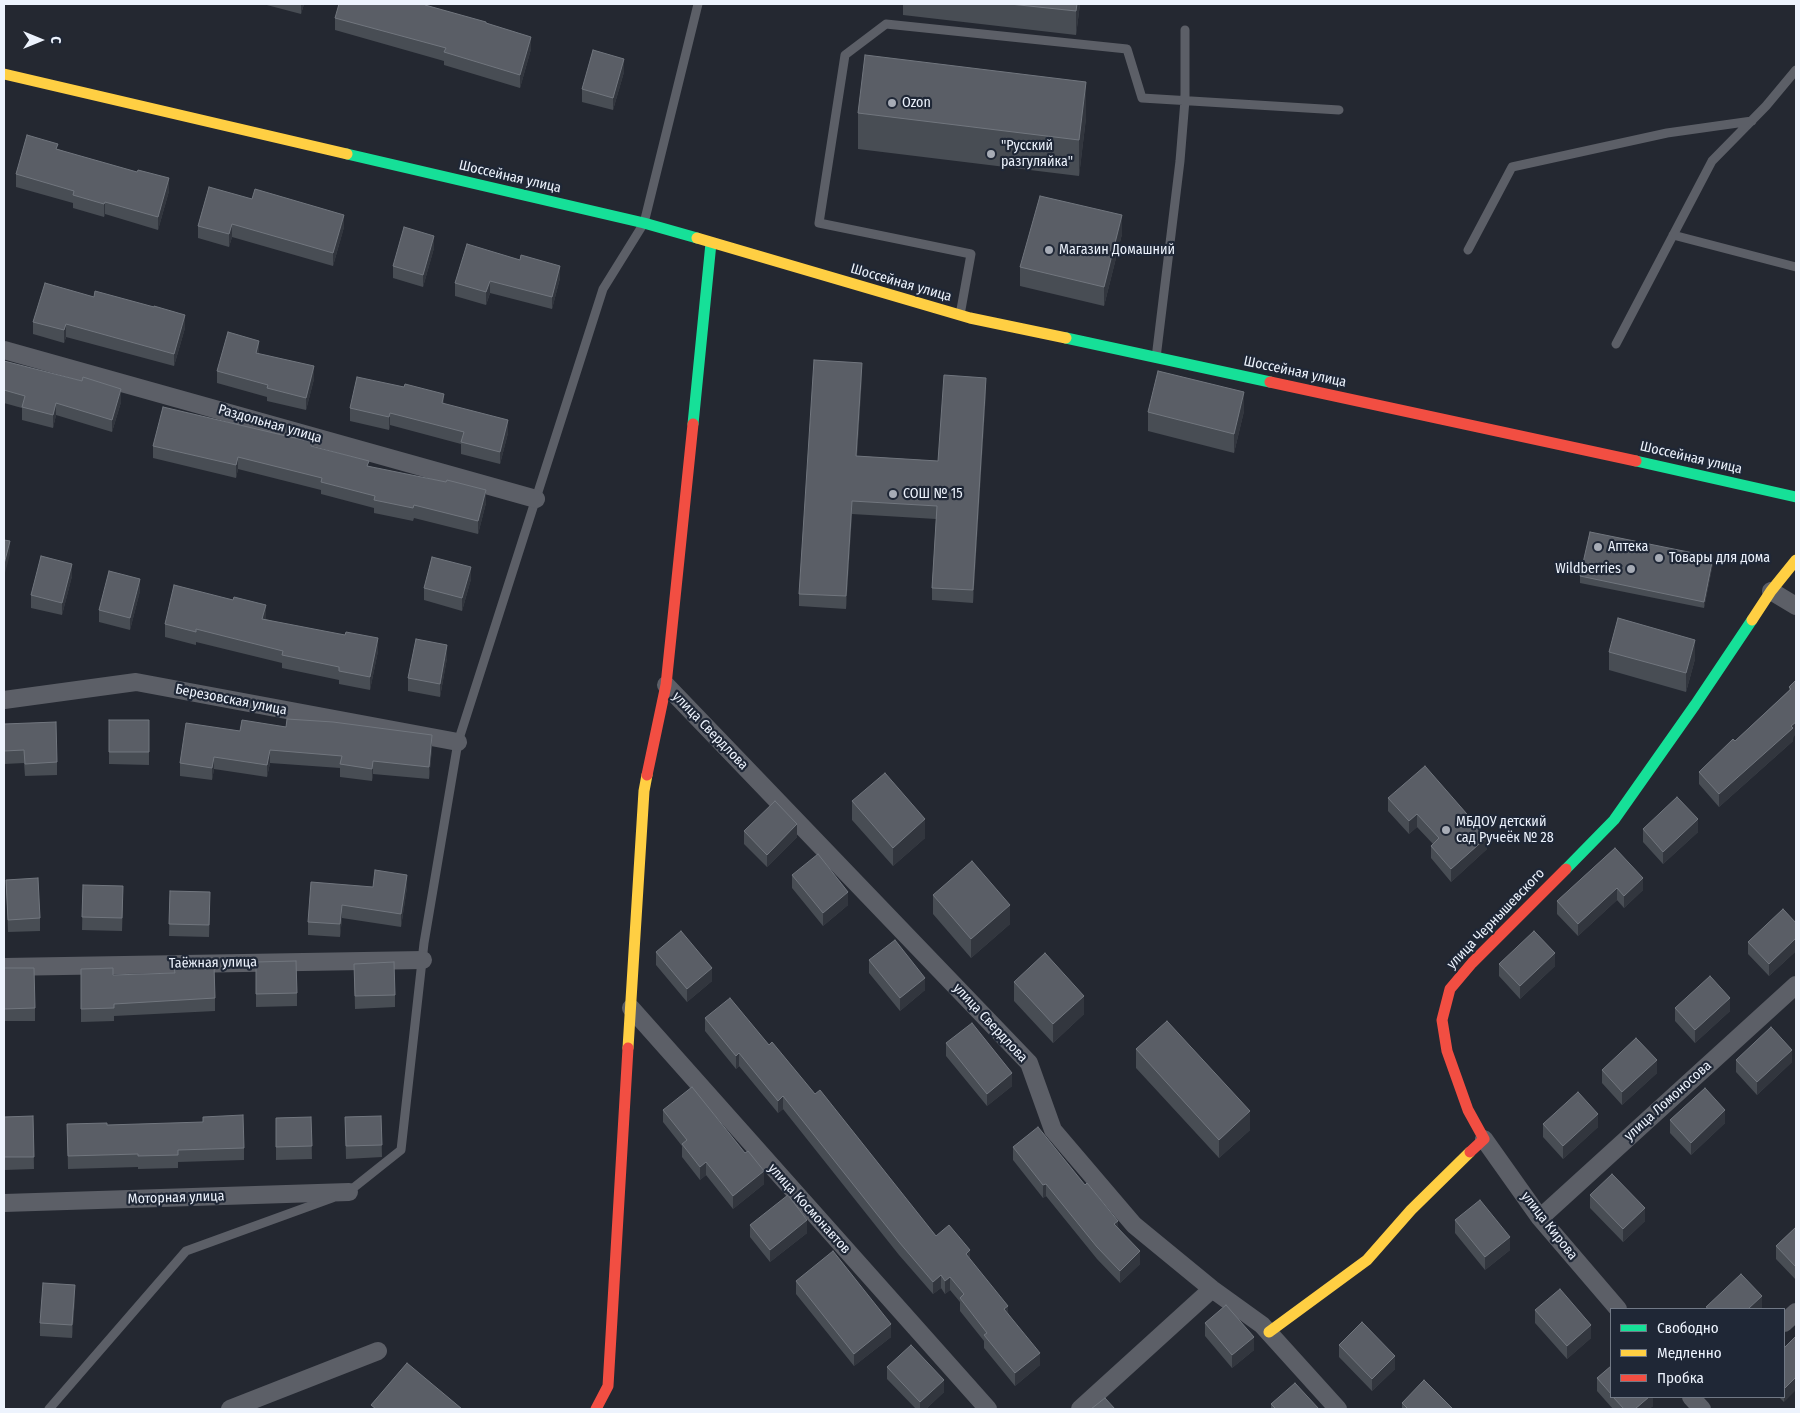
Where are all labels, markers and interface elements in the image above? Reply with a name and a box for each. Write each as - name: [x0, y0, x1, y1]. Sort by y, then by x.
- north arrow: [15, 15, 65, 65]
- text: С: [47, 36, 64, 44]
- place label: Ozon: [902, 95, 931, 111]
- marker: Ozon: [886, 97, 898, 109]
- place label: "Русский разгуляйка": [1001, 138, 1073, 170]
- marker: "Русский разгуляйка": [985, 148, 997, 160]
- street label: Шоссейная улица: [457, 157, 563, 197]
- place label: Магазин Домашний: [1059, 242, 1175, 258]
- marker: Магазин Домашний: [1043, 244, 1055, 256]
- street label: Шоссейная улица: [849, 261, 953, 305]
- street label: Шоссейная улица: [1242, 353, 1348, 391]
- street label: Раздольная улица: [216, 401, 324, 447]
- street label: Шоссейная улица: [1638, 438, 1744, 478]
- place label: СОШ № 15: [903, 486, 963, 502]
- marker: СОШ № 15: [887, 488, 899, 500]
- place label: Аптека: [1608, 539, 1648, 555]
- marker: Аптека: [1592, 541, 1604, 553]
- place label: Товары для дома: [1669, 550, 1770, 566]
- marker: Товары для дома: [1653, 552, 1665, 564]
- place label: Wildberries: [1555, 561, 1621, 577]
- marker: Wildberries: [1625, 563, 1637, 575]
- street label: Березовская улица: [174, 681, 288, 719]
- street label: улица Свердлова: [669, 688, 751, 774]
- place label: МБДОУ детский сад Ручеёк № 28: [1456, 814, 1554, 846]
- marker: МБДОУ детский сад Ручеёк № 28: [1440, 824, 1452, 836]
- street label: улица Чернышевского: [1444, 865, 1548, 973]
- street label: Таёжная улица: [169, 954, 257, 972]
- street label: улица Свердлова: [949, 980, 1031, 1066]
- street label: улица Ломоносова: [1621, 1057, 1715, 1145]
- street label: улица Космонавтов: [764, 1160, 854, 1258]
- street label: Моторная улица: [127, 1188, 225, 1208]
- street label: улица Кирова: [1517, 1189, 1581, 1263]
- legend: [1610, 1308, 1785, 1398]
- text: Свободно: [1657, 1319, 1719, 1337]
- text: Медленно: [1657, 1344, 1722, 1362]
- text: Пробка: [1657, 1369, 1704, 1387]

